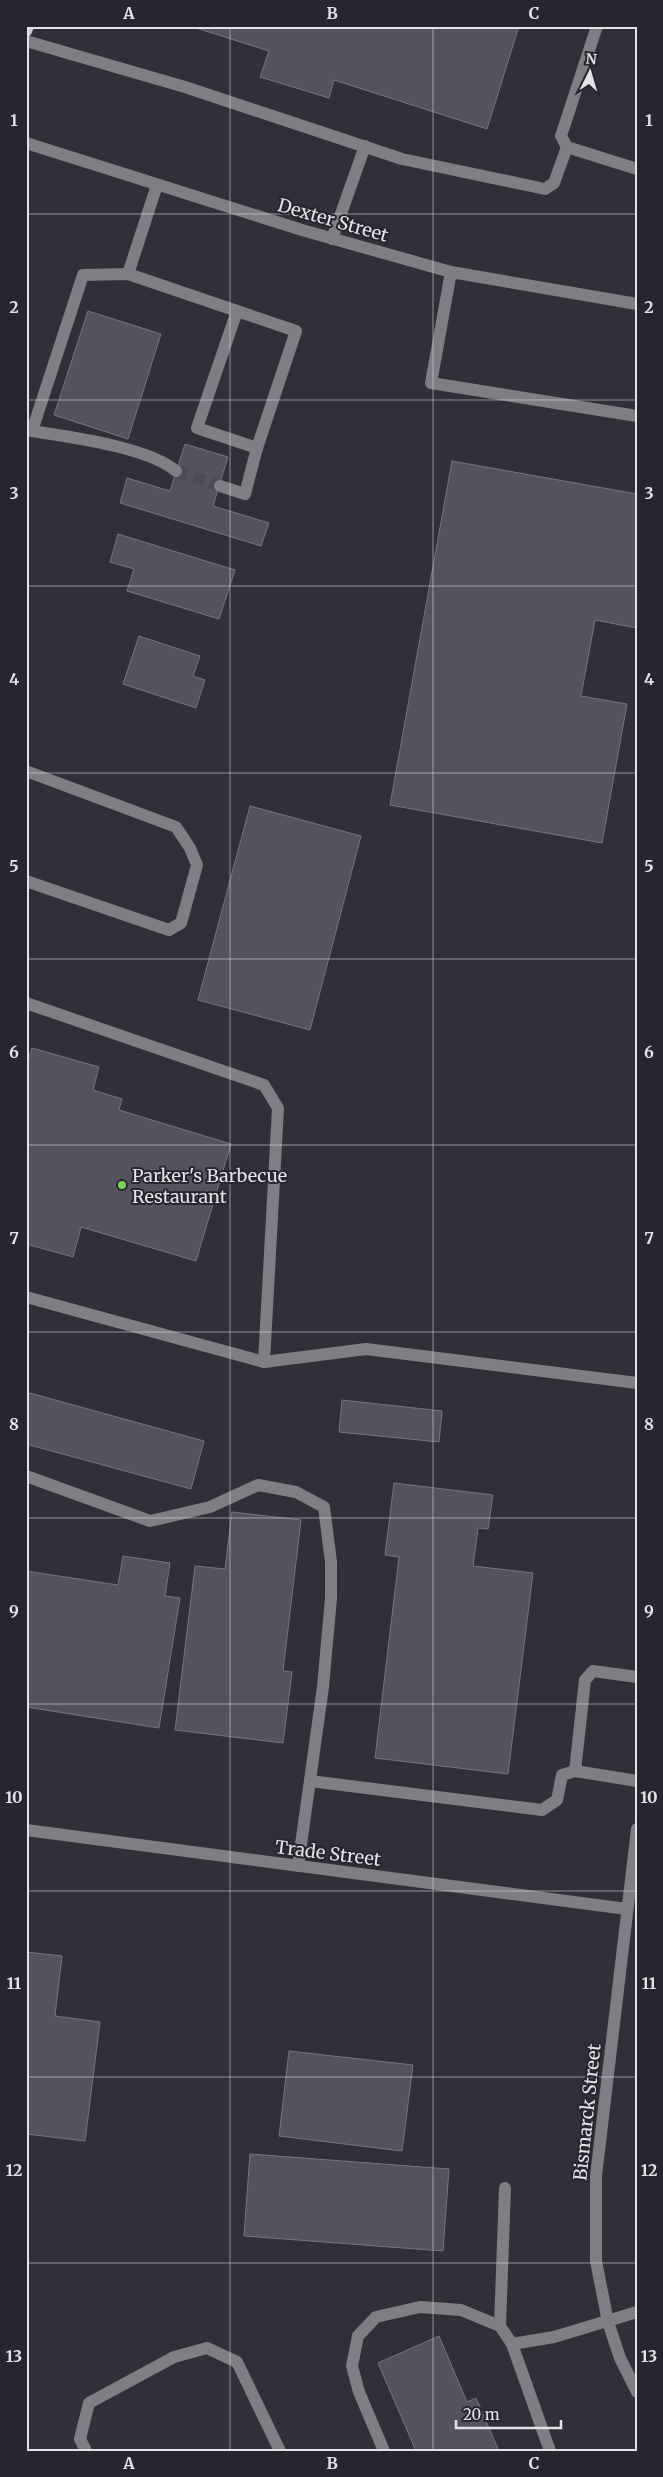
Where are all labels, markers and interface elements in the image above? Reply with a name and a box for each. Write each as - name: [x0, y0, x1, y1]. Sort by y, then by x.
- text: A: [122, 3, 135, 23]
- text: B: [326, 3, 338, 23]
- text: C: [529, 3, 539, 23]
- north arrow: [566, 48, 616, 98]
- text: N: [585, 50, 597, 68]
- text: 1: [10, 110, 18, 130]
- text: 1: [645, 110, 653, 130]
- street label: Dexter Street: [275, 193, 391, 247]
- text: 2: [9, 297, 19, 317]
- text: 2: [644, 297, 654, 317]
- text: 3: [9, 483, 19, 503]
- text: 3: [644, 483, 654, 503]
- text: 4: [9, 669, 19, 689]
- text: 4: [644, 669, 654, 689]
- text: 5: [9, 856, 19, 876]
- text: 5: [644, 856, 654, 876]
- text: 6: [9, 1042, 19, 1062]
- text: 6: [644, 1042, 654, 1062]
- place label: Parker's Barbecue Restaurant: [132, 1164, 287, 1208]
- marker: Parker's Barbecue Restaurant: [116, 1179, 128, 1191]
- text: 7: [9, 1228, 19, 1248]
- text: 7: [644, 1228, 654, 1248]
- text: 8: [9, 1414, 19, 1434]
- text: 8: [644, 1414, 654, 1434]
- text: 9: [9, 1601, 19, 1621]
- text: 9: [644, 1601, 654, 1621]
- text: 10: [5, 1787, 23, 1807]
- text: 10: [640, 1787, 658, 1807]
- street label: Trade Street: [274, 1835, 382, 1871]
- text: 11: [7, 1973, 22, 1993]
- text: 11: [642, 1973, 657, 1993]
- street label: Bismarck Street: [568, 2042, 606, 2182]
- text: 12: [6, 2160, 22, 2180]
- text: 12: [641, 2160, 657, 2180]
- text: 13: [6, 2346, 22, 2366]
- text: 13: [641, 2346, 657, 2366]
- scale bar: [456, 2397, 560, 2429]
- text: 20 m: [463, 2405, 500, 2424]
- text: A: [122, 2453, 135, 2473]
- text: B: [326, 2453, 338, 2473]
- text: C: [529, 2453, 539, 2473]

